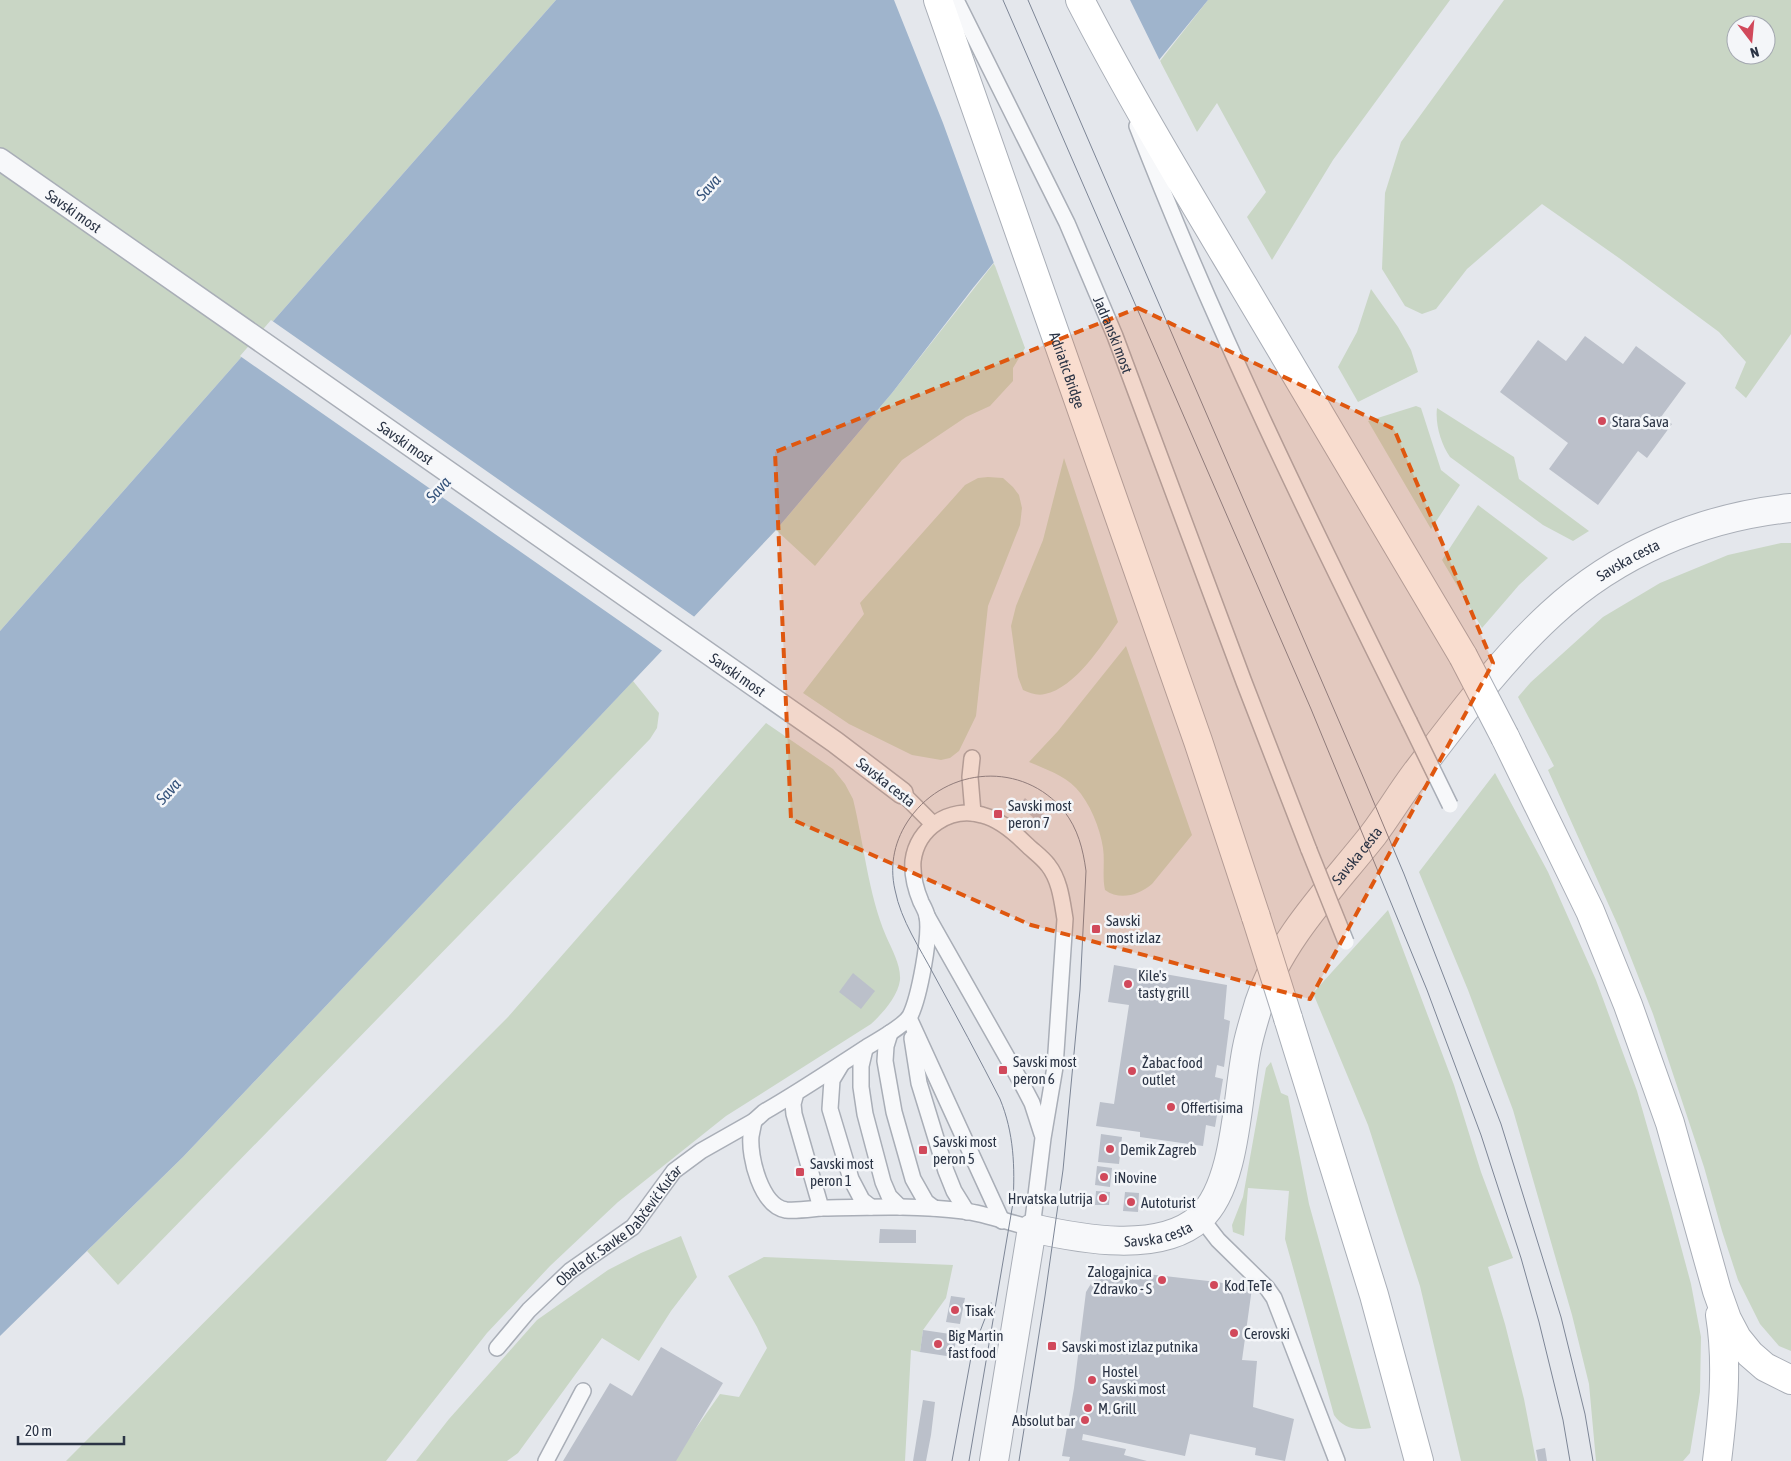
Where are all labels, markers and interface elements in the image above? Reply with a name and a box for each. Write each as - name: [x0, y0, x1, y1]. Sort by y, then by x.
- north arrow: [1726, 15, 1776, 65]
- text: N: [1748, 44, 1761, 61]
- water label: Sava: [691, 170, 724, 204]
- street label: Savski most: [43, 185, 105, 236]
- street label: Jadranski most: [1090, 293, 1137, 376]
- street label: Adriatic Bridge: [1047, 329, 1089, 411]
- place label: Stara Sava: [1612, 413, 1669, 430]
- marker: Stara Sava: [1596, 415, 1608, 427]
- street label: Savski most: [375, 417, 437, 468]
- water label: Sava: [421, 472, 454, 506]
- street label: Savska cesta: [1593, 536, 1662, 584]
- street label: Savski most: [707, 649, 769, 700]
- street label: Savska cesta: [853, 754, 919, 810]
- water label: Sava: [151, 774, 184, 808]
- place label: Savski most peron 7: [1008, 797, 1072, 831]
- marker: Savski most peron 7: [992, 808, 1004, 820]
- street label: Savska cesta: [1328, 823, 1385, 887]
- place label: Savski most izlaz: [1106, 912, 1161, 946]
- marker: Savski most izlaz: [1090, 923, 1102, 935]
- place label: Kile's tasty grill: [1138, 967, 1189, 1001]
- marker: Kile's tasty grill: [1122, 978, 1134, 990]
- place label: Savski most peron 6: [1013, 1053, 1077, 1087]
- place label: Žabac food outlet: [1142, 1054, 1203, 1088]
- marker: Savski most peron 6: [997, 1064, 1009, 1076]
- marker: Žabac food outlet: [1126, 1065, 1138, 1077]
- place label: Offertisima: [1181, 1099, 1243, 1116]
- marker: Offertisima: [1165, 1101, 1177, 1113]
- place label: Savski most peron 5: [933, 1133, 997, 1167]
- place label: Demik Zagreb: [1120, 1141, 1197, 1158]
- marker: Demik Zagreb: [1104, 1143, 1116, 1155]
- marker: Savski most peron 5: [917, 1144, 929, 1156]
- place label: Savski most peron 1: [810, 1155, 874, 1189]
- street label: Obala dr. Savke Dabčević Kučar: [552, 1160, 685, 1289]
- marker: Savski most peron 1: [794, 1166, 806, 1178]
- place label: iNovine: [1114, 1169, 1157, 1186]
- marker: iNovine: [1098, 1171, 1110, 1183]
- place label: Hrvatska lutrija: [1008, 1190, 1093, 1207]
- marker: Hrvatska lutrija: [1097, 1192, 1109, 1204]
- place label: Autoturist: [1141, 1194, 1196, 1211]
- marker: Autoturist: [1125, 1196, 1137, 1208]
- street label: Savska cesta: [1124, 1218, 1195, 1249]
- place label: Zalogajnica Zdravko - S: [1088, 1263, 1152, 1297]
- marker: Zalogajnica Zdravko - S: [1156, 1274, 1168, 1286]
- place label: Kod TeTe: [1224, 1277, 1272, 1294]
- marker: Kod TeTe: [1208, 1279, 1220, 1291]
- place label: Tisak: [965, 1302, 994, 1319]
- marker: Tisak: [949, 1304, 961, 1316]
- place label: Cerovski: [1244, 1325, 1290, 1342]
- place label: Big Martin fast food: [948, 1327, 1003, 1361]
- marker: Cerovski: [1228, 1327, 1240, 1339]
- marker: Big Martin fast food: [932, 1338, 944, 1350]
- place label: Savski most izlaz putnika: [1062, 1338, 1198, 1355]
- marker: Savski most izlaz putnika: [1046, 1340, 1058, 1352]
- place label: Hostel Savski most: [1102, 1363, 1166, 1397]
- marker: Hostel Savski most: [1086, 1374, 1098, 1386]
- place label: M. Grill: [1098, 1400, 1137, 1417]
- marker: M. Grill: [1082, 1402, 1094, 1414]
- place label: Absolut bar: [1012, 1412, 1076, 1429]
- scale bar: [18, 1414, 124, 1446]
- marker: Absolut bar: [1079, 1414, 1091, 1426]
- text: 20 m: [25, 1422, 52, 1439]

